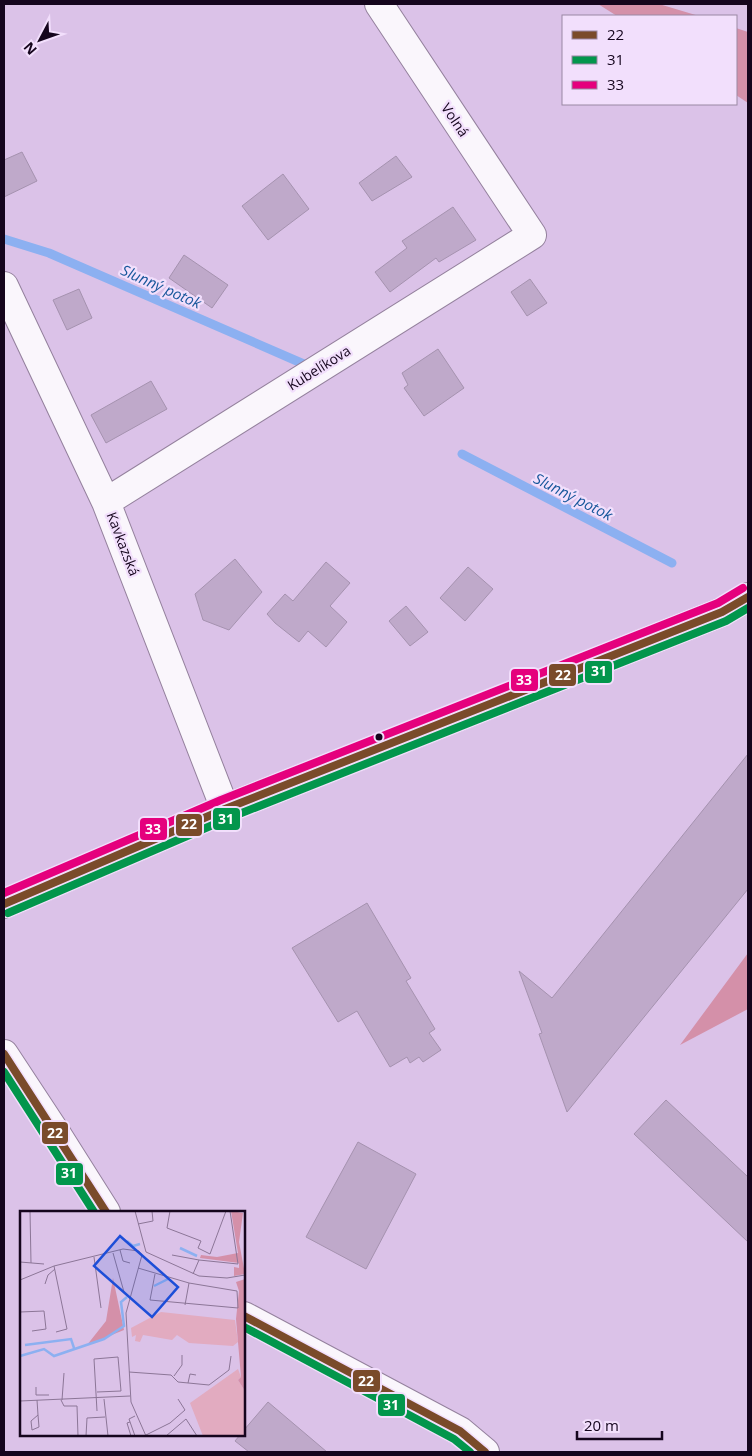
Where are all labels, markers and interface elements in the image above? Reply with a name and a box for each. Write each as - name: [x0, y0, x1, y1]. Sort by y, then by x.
- north arrow: [15, 15, 65, 65]
- legend: [562, 15, 737, 105]
- text: 22: [607, 24, 624, 44]
- text: N: [19, 38, 41, 59]
- text: 31: [607, 49, 624, 69]
- text: 33: [607, 74, 624, 94]
- street label: Volná: [437, 99, 474, 140]
- water label: Slunný potok: [118, 259, 205, 313]
- street label: Kubelíkova: [284, 341, 354, 394]
- water label: Slunný potok: [531, 468, 617, 525]
- street label: Kavkazská: [103, 509, 144, 578]
- line badge: 31: [584, 660, 613, 684]
- text: 31: [591, 661, 607, 680]
- line badge: 22: [548, 663, 577, 687]
- text: 22: [555, 665, 571, 684]
- line badge: 33: [510, 668, 539, 692]
- text: 33: [516, 670, 532, 689]
- unlabelled marker: [374, 732, 384, 742]
- line badge: 31: [212, 807, 241, 831]
- text: 31: [218, 809, 234, 828]
- line badge: 22: [175, 813, 203, 837]
- text: 22: [181, 814, 197, 833]
- line badge: 33: [139, 817, 168, 841]
- text: 33: [145, 819, 161, 838]
- line badge: 22: [41, 1121, 69, 1145]
- text: 22: [47, 1123, 63, 1142]
- line badge: 31: [55, 1162, 84, 1186]
- text: 31: [61, 1163, 77, 1182]
- inset map: [20, 1211, 245, 1436]
- line badge: 22: [352, 1369, 381, 1393]
- text: 22: [358, 1371, 374, 1390]
- line badge: 31: [377, 1393, 406, 1417]
- text: 31: [383, 1395, 399, 1414]
- scale bar: [577, 1408, 662, 1440]
- text: 20 m: [584, 1415, 619, 1435]

